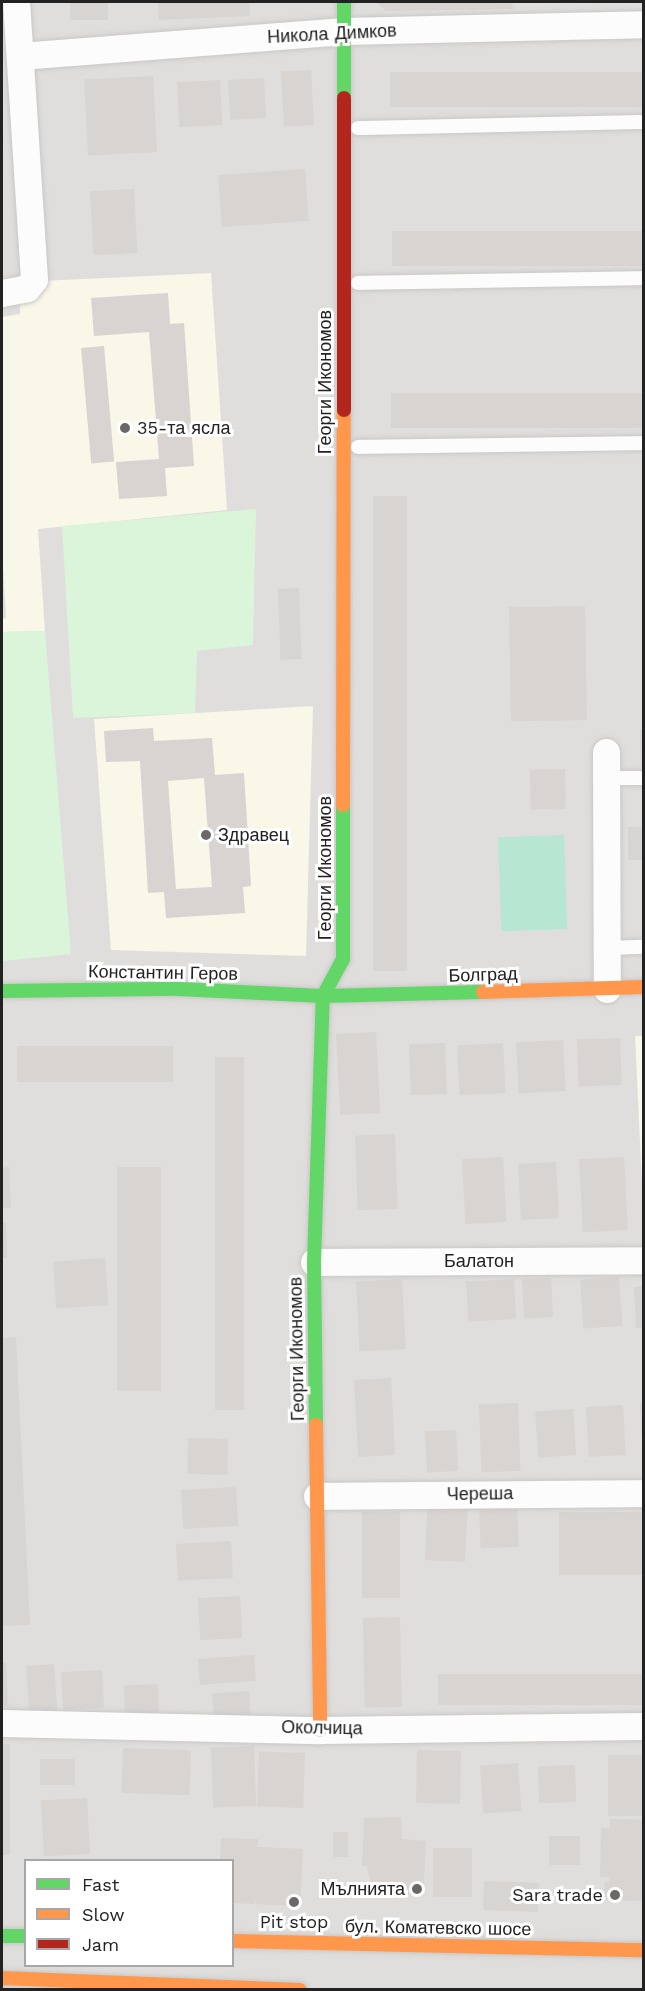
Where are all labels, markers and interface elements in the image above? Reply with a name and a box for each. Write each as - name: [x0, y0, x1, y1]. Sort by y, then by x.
- street label: Никола Димков: [267, 20, 397, 48]
- street label: Георги Икономов: [314, 310, 336, 454]
- place label: 35-та ясла: [137, 417, 231, 439]
- marker: 35-та ясла: [118, 421, 132, 435]
- street label: Георги Икономов: [314, 796, 336, 940]
- place label: Здравец: [218, 824, 289, 846]
- marker: Здравец: [199, 828, 213, 842]
- street label: Константин Геров: [88, 961, 238, 985]
- street label: Болград: [448, 963, 518, 987]
- street label: Балатон: [444, 1250, 514, 1272]
- street label: Георги Икономов: [285, 1277, 309, 1421]
- street label: Череша: [447, 1483, 513, 1505]
- street label: Околчица: [281, 1716, 363, 1740]
- legend: [24, 1859, 234, 1967]
- text: Fast: [82, 1874, 119, 1895]
- place label: Мълнията: [320, 1878, 405, 1900]
- marker: Мълнията: [410, 1882, 424, 1896]
- place label: Sara trade: [512, 1884, 603, 1906]
- marker: Sara trade: [608, 1888, 622, 1902]
- marker: Pit stop: [287, 1895, 301, 1909]
- text: Slow: [82, 1904, 125, 1925]
- place label: Pit stop: [260, 1911, 328, 1933]
- street label: бул. Коматевско шосе: [345, 1916, 531, 1940]
- text: Jam: [82, 1934, 119, 1955]

